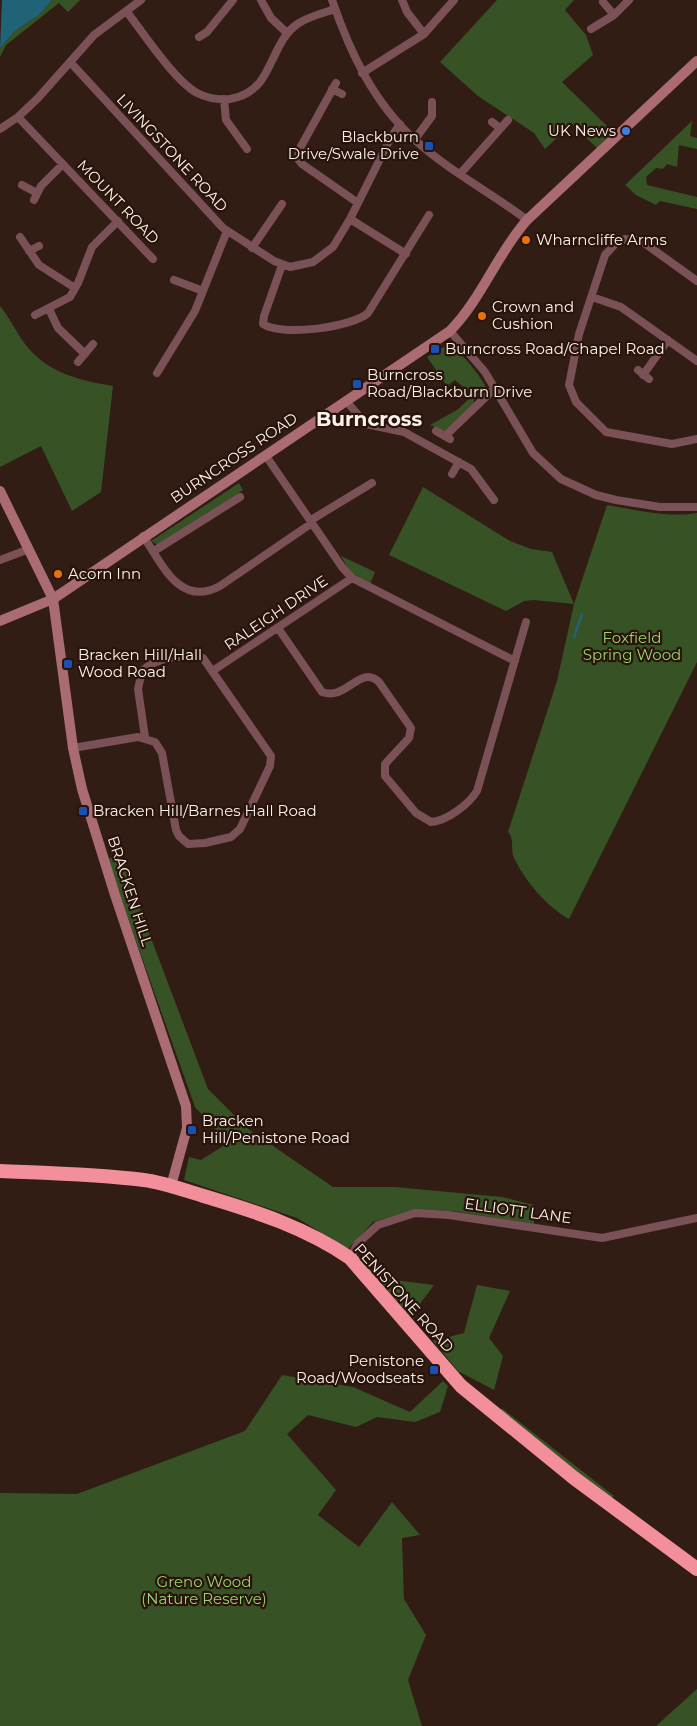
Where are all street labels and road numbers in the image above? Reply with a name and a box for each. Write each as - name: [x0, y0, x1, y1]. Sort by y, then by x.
- street label: LIVINGSTONE ROAD: [113, 90, 232, 216]
- street label: MOUNT ROAD: [73, 156, 163, 248]
- street label: BURNCROSS ROAD: [167, 408, 301, 507]
- street label: RALEIGH DRIVE: [220, 571, 331, 654]
- street label: BRACKEN HILL: [104, 833, 157, 948]
- street label: ELLIOTT LANE: [463, 1194, 573, 1227]
- street label: PENISTONE ROAD: [350, 1239, 458, 1356]

